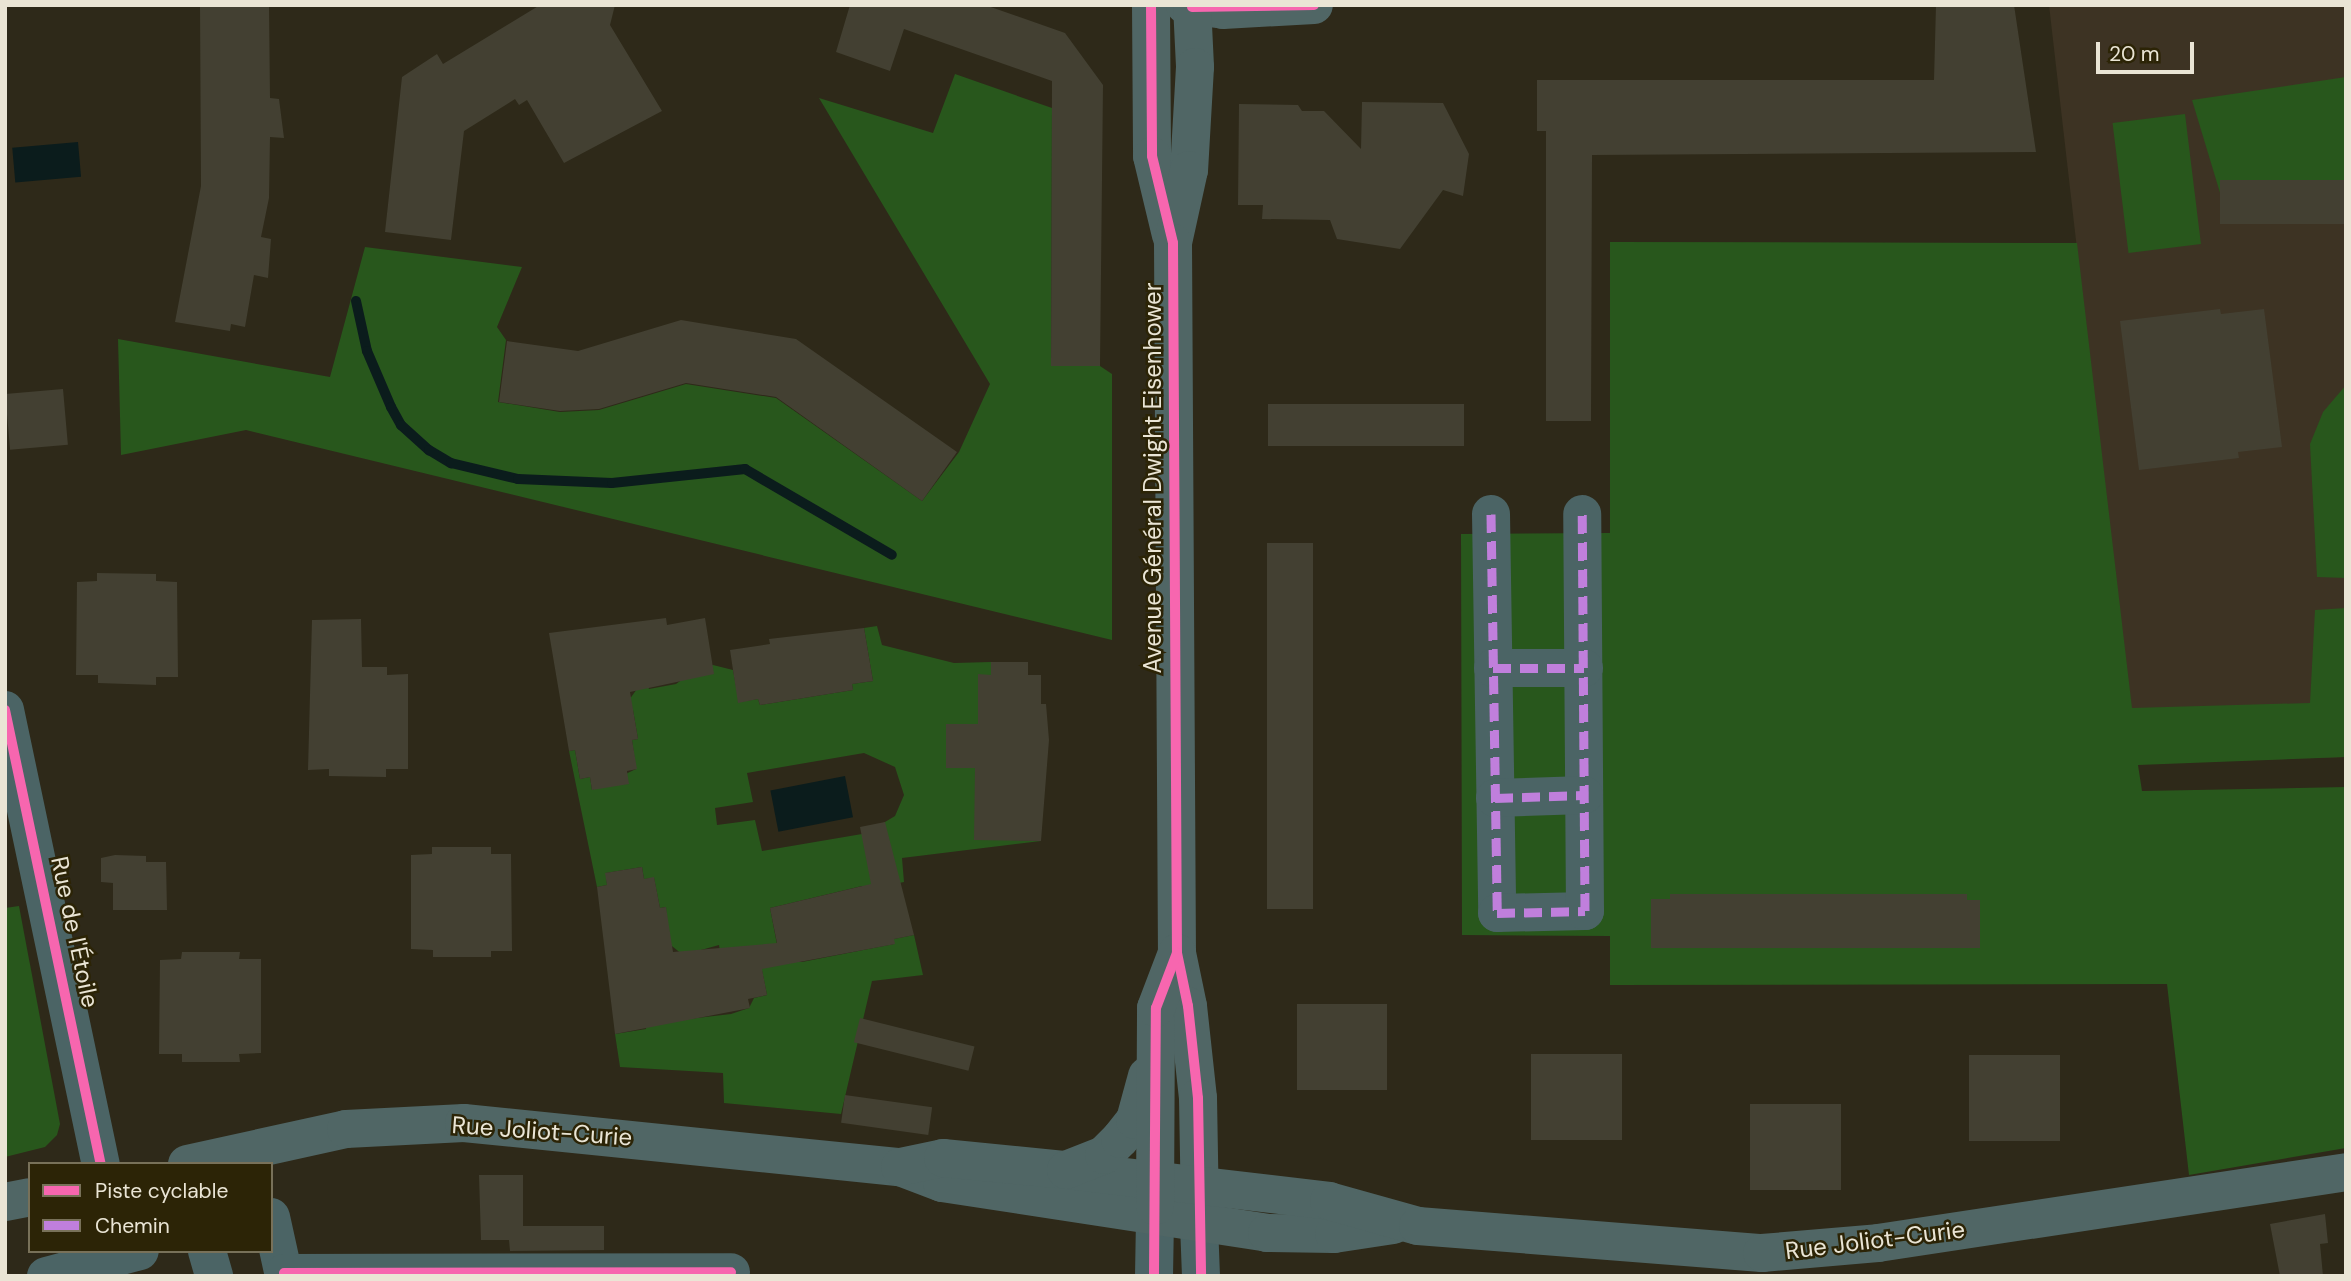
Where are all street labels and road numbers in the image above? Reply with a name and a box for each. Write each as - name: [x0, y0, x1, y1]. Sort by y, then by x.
- street label: Avenue Général Dwight Eisenhower: [1139, 282, 1167, 674]
- street label: Rue de l'Étoile: [45, 854, 105, 1010]
- street label: Rue Joliot-Curie: [451, 1110, 633, 1152]
- street label: Rue Joliot-Curie: [1784, 1215, 1966, 1265]

